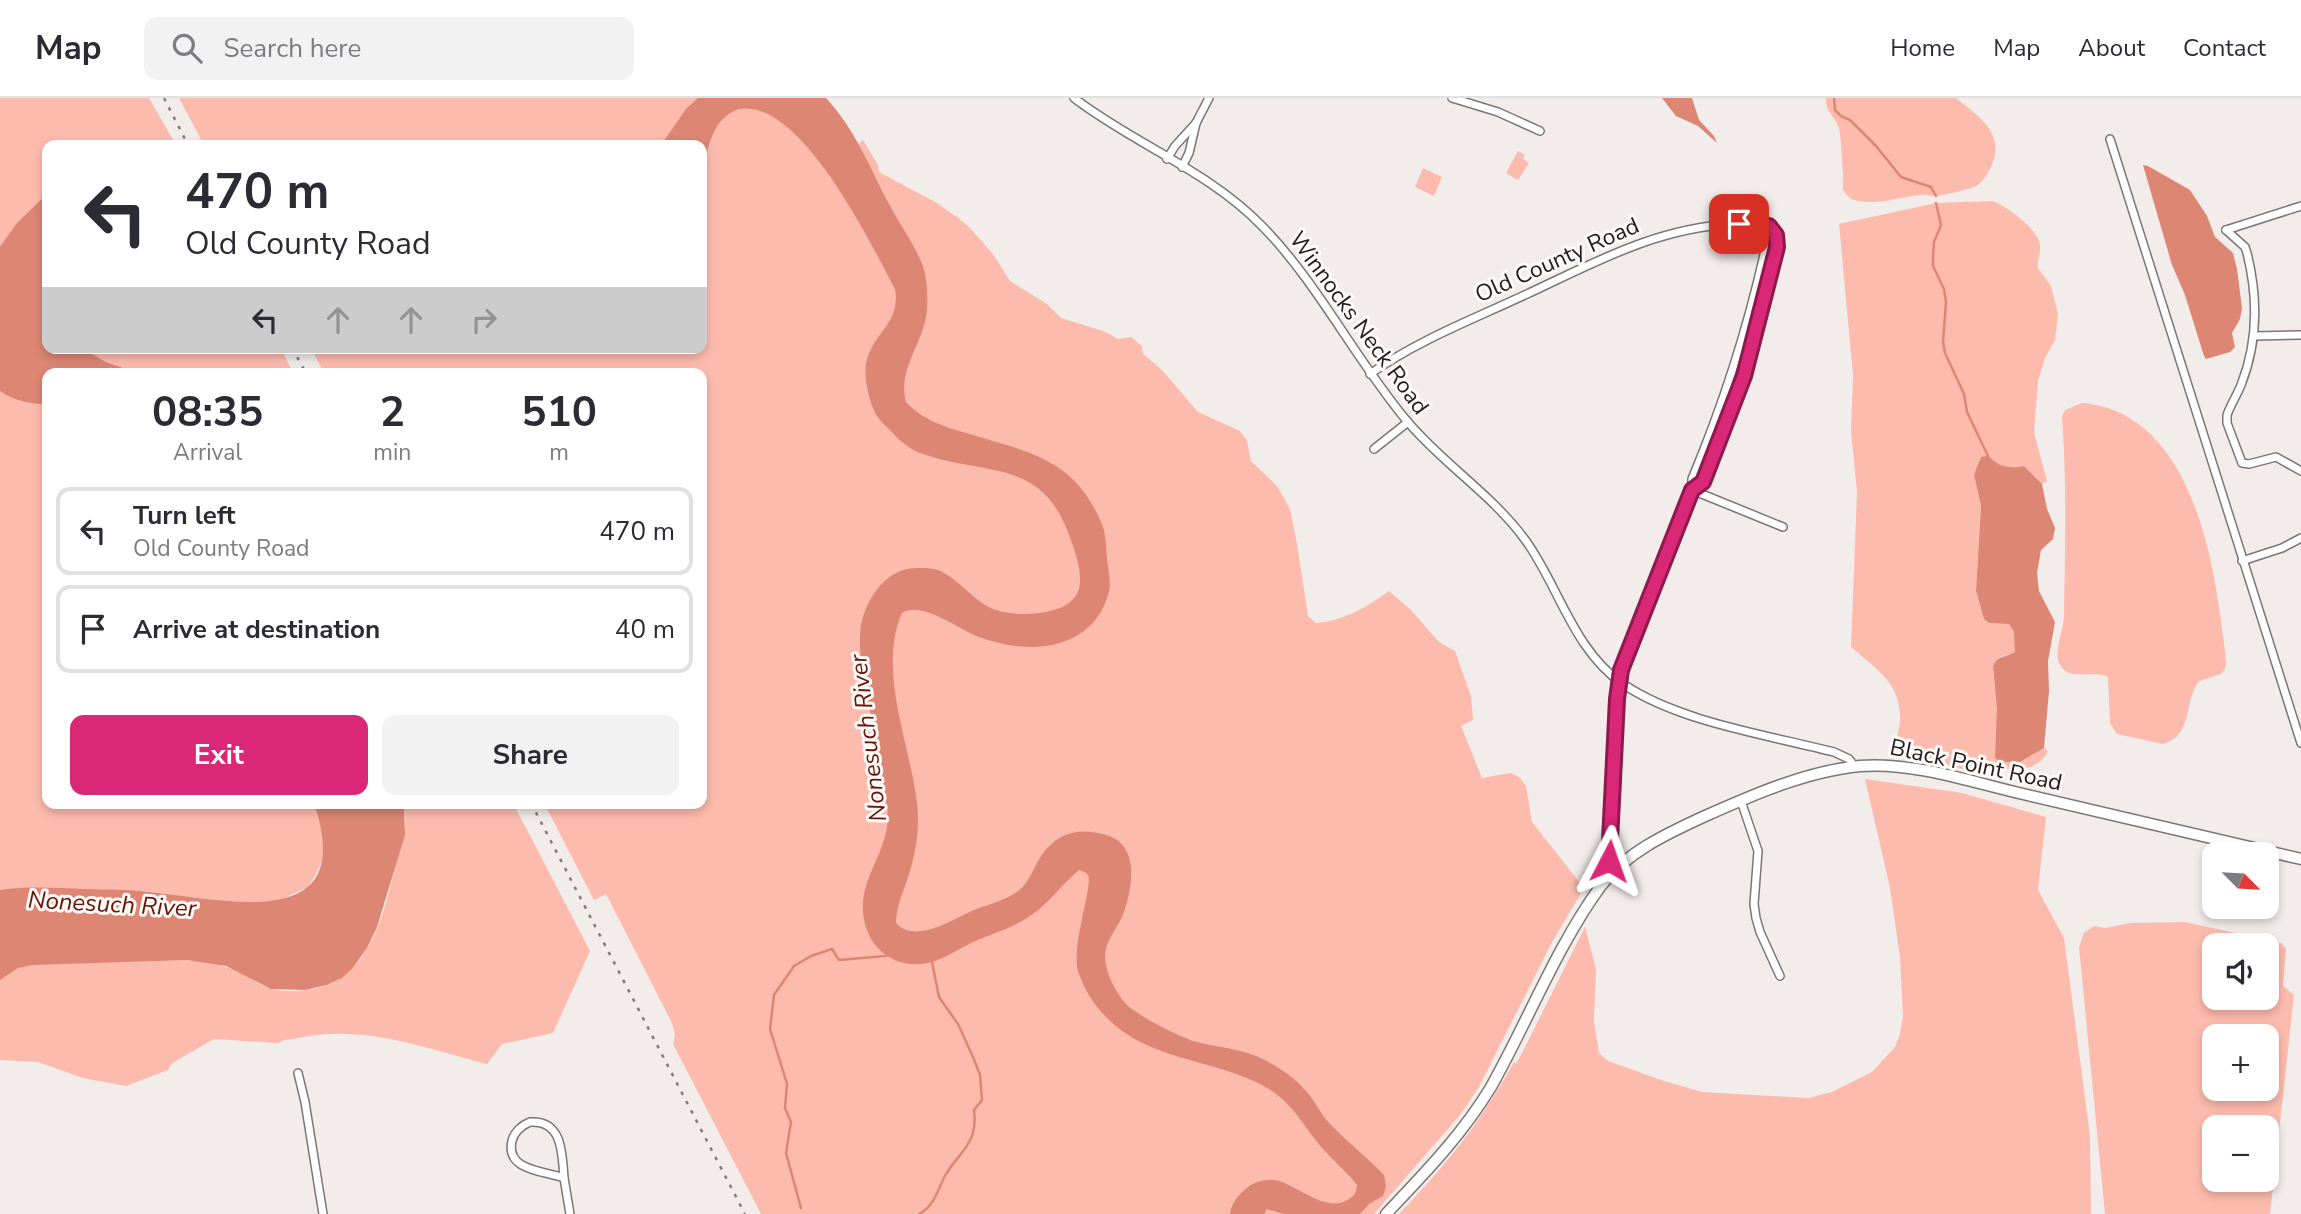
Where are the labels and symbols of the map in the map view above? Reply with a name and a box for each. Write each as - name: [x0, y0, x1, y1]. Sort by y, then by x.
- pin: [1709, 194, 1769, 254]
- street label: Old County Road: [1470, 210, 1644, 310]
- street label: Winnocks Neck Road: [1282, 225, 1436, 421]
- water label: Nonesuch River: [842, 651, 894, 824]
- street label: Black Point Road: [1887, 732, 2065, 798]
- position arrow: [1572, 824, 1646, 898]
- north arrow: [2202, 842, 2278, 919]
- water label: Nonesuch River: [27, 884, 198, 924]

